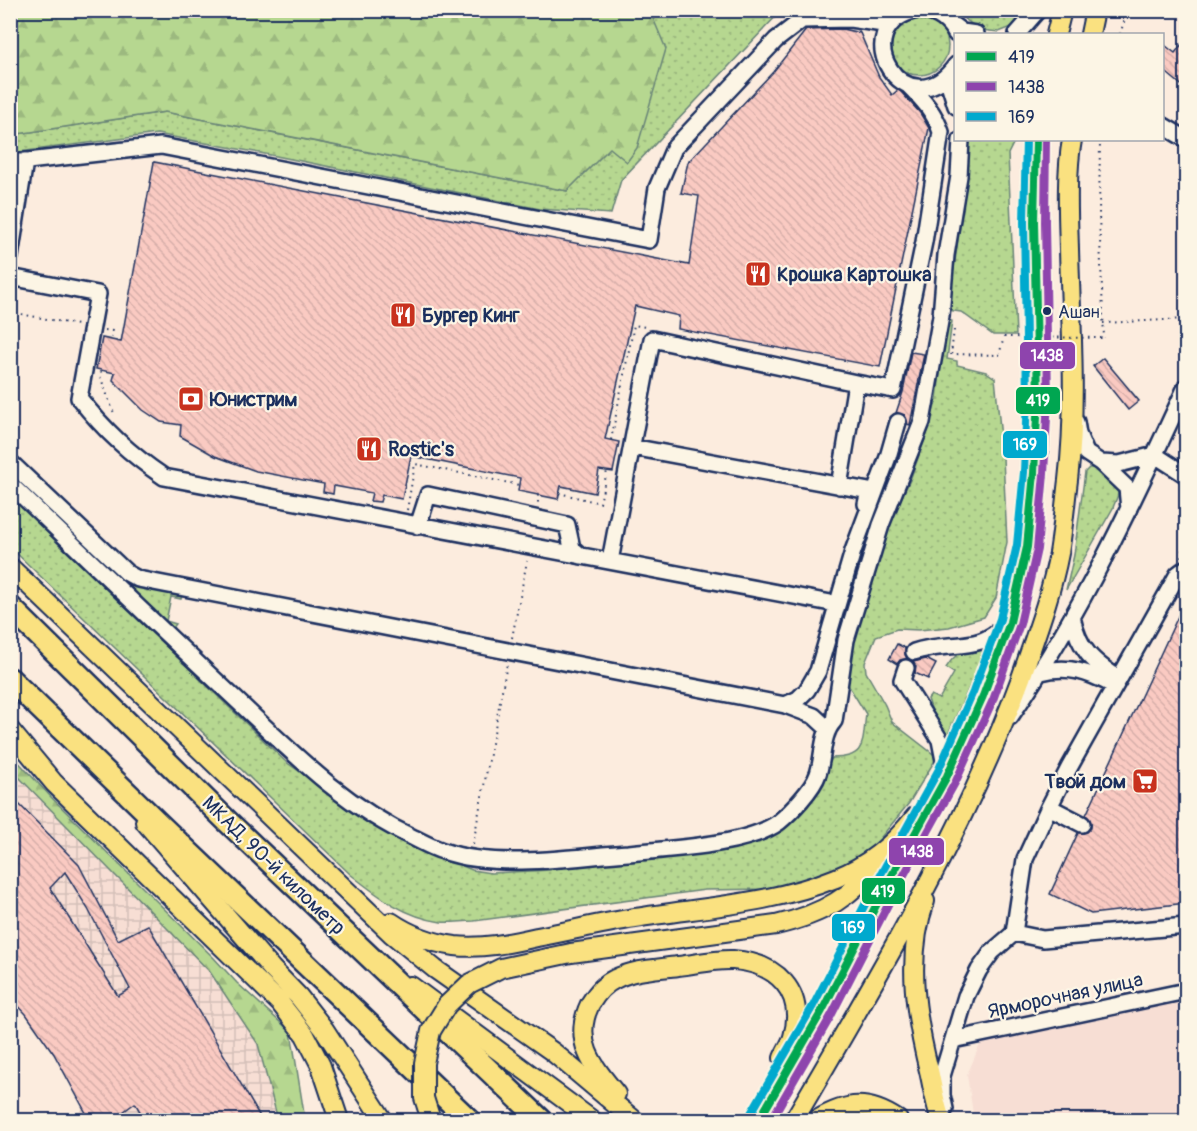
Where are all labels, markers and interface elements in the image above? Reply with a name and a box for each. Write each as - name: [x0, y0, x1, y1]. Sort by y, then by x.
- legend: [954, 33, 1164, 141]
- text: 419: [1008, 46, 1035, 69]
- text: 1438: [1008, 76, 1045, 99]
- text: 169: [1008, 106, 1035, 129]
- restaurant icon: Крошка Картошка: [743, 259, 773, 289]
- place label: Крошка Картошка: [777, 262, 932, 287]
- restaurant icon: Бургер Кинг: [388, 300, 418, 330]
- place label: Ашан: [1058, 301, 1100, 324]
- place label: Бургер Кинг: [422, 303, 520, 328]
- marker: Ашан: [1041, 305, 1053, 317]
- line badge: 1438: [1019, 341, 1076, 370]
- text: 1438: [1031, 346, 1063, 366]
- bank icon: Юнистрим: [176, 384, 206, 414]
- line badge: 419: [1015, 386, 1061, 415]
- place label: Юнистрим: [209, 387, 297, 412]
- text: 419: [1026, 391, 1050, 411]
- line badge: 169: [1002, 430, 1048, 459]
- restaurant icon: Rostic's: [354, 434, 384, 464]
- text: 169: [1013, 435, 1037, 455]
- place label: Rostic's: [388, 437, 454, 462]
- supermarket icon: Твой дом: [1130, 766, 1160, 796]
- place label: Твой дом: [1043, 769, 1126, 794]
- street label: МКАД, 90-й километр: [197, 790, 351, 940]
- line badge: 1438: [888, 837, 945, 866]
- text: 1438: [901, 842, 933, 862]
- line badge: 419: [861, 877, 906, 905]
- text: 419: [871, 882, 895, 902]
- line badge: 169: [831, 913, 876, 942]
- text: 169: [841, 918, 865, 938]
- street label: Ярморочная улица: [985, 967, 1145, 1024]

